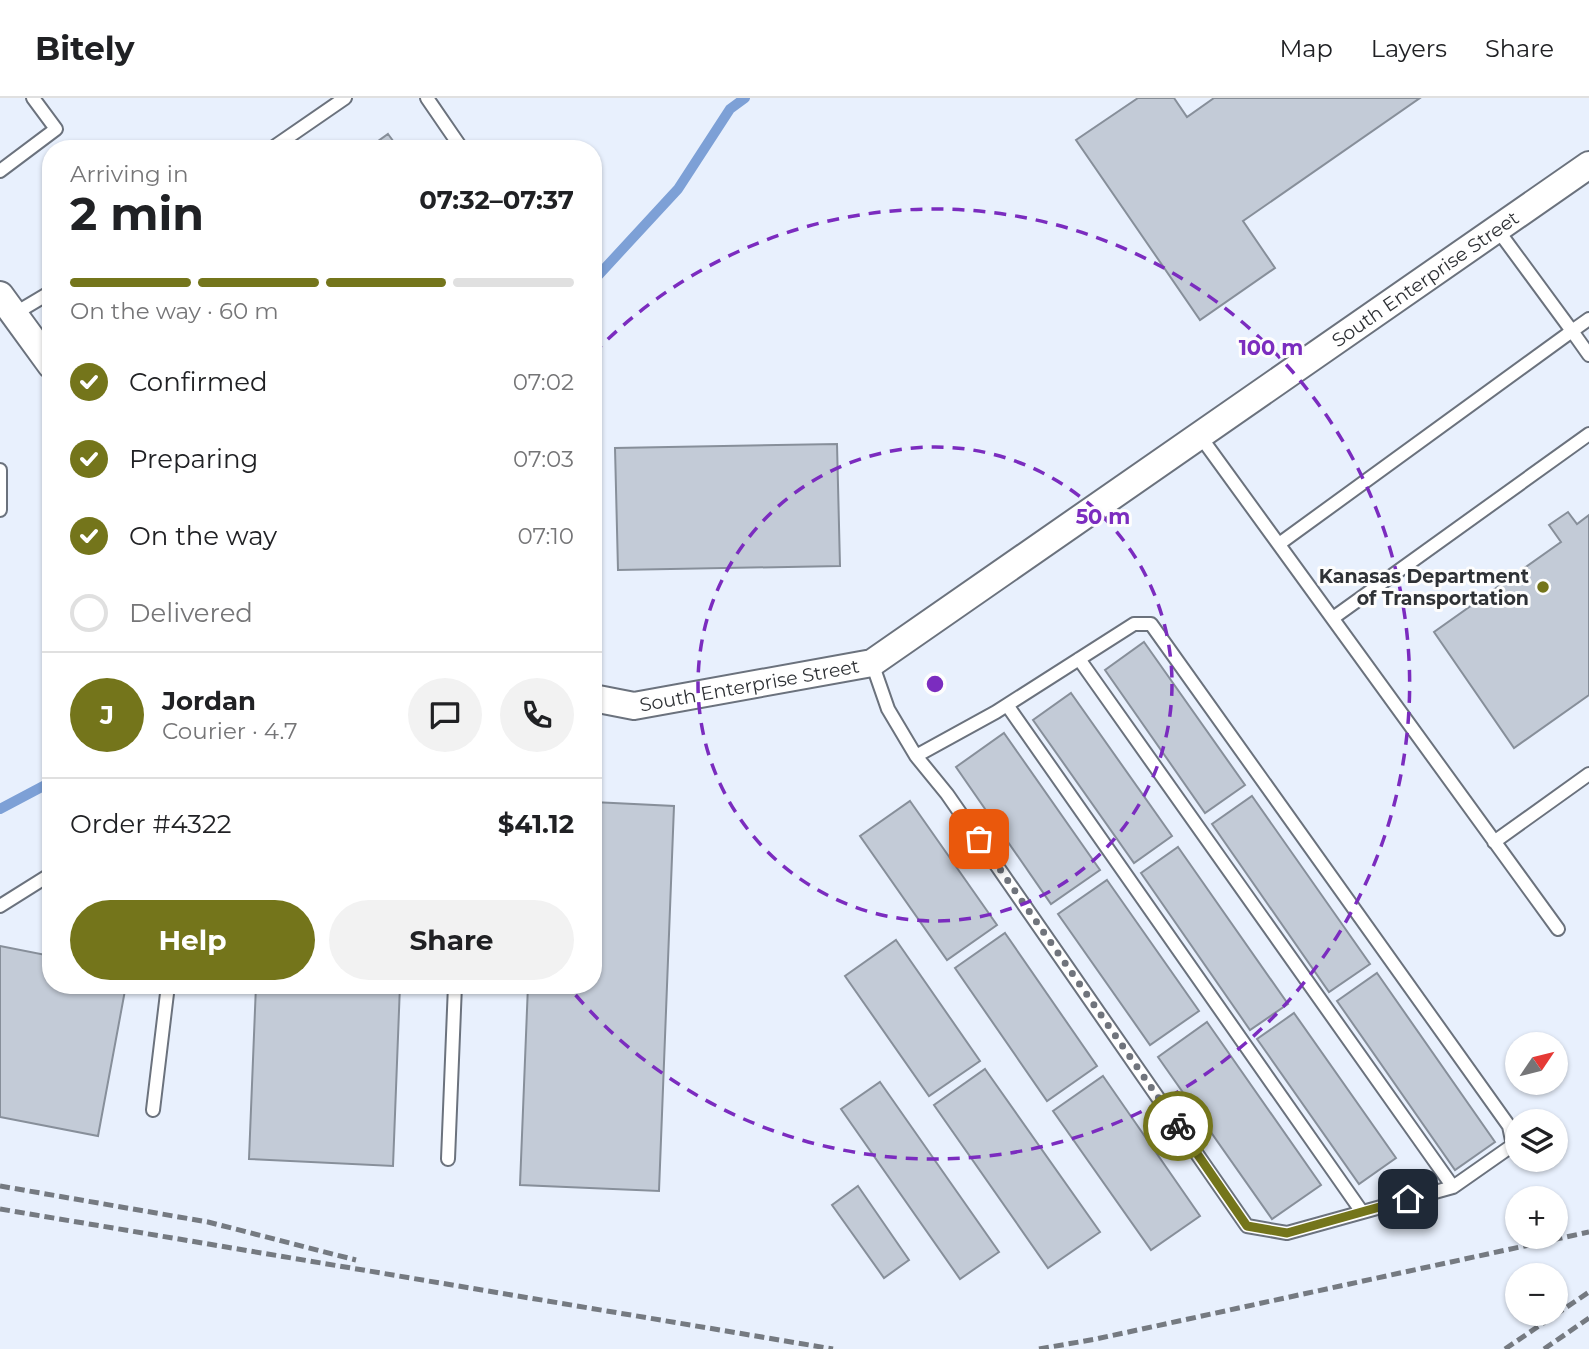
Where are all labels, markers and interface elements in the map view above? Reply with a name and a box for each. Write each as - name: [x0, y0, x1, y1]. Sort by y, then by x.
- text: Bitely: [35, 28, 134, 68]
- text: Map: [1279, 34, 1333, 63]
- text: Layers: [1371, 34, 1447, 63]
- text: Share: [1485, 34, 1554, 63]
- text: Arriving in: [70, 160, 189, 188]
- text: 07:32–07:37: [419, 184, 574, 216]
- text: 2 min: [70, 185, 204, 242]
- street label: South Enterprise Street: [1327, 206, 1524, 352]
- text: On the way · 60 m: [70, 297, 279, 325]
- text: 100 m: [1239, 335, 1303, 360]
- icon: check: [70, 363, 108, 401]
- text: Confirmed: [129, 366, 268, 398]
- text: 07:02: [513, 368, 574, 396]
- icon: check: [70, 440, 108, 478]
- text: Preparing: [129, 443, 258, 475]
- text: 07:03: [513, 445, 574, 473]
- text: 50 m: [1076, 504, 1130, 529]
- icon: check: [70, 517, 108, 555]
- text: On the way: [129, 520, 277, 552]
- text: 07:10: [517, 522, 574, 550]
- place label: Kanasas Department of Transportation: [1319, 565, 1529, 610]
- marker: Kanasas Department of Transportation: [1535, 579, 1551, 595]
- text: Delivered: [129, 597, 253, 629]
- street label: South Enterprise Street: [638, 654, 861, 717]
- centre of rings: [923, 672, 947, 696]
- button: chat: [408, 678, 482, 752]
- button: phone: [500, 678, 574, 752]
- text: Jordan: [162, 685, 256, 717]
- text: J: [100, 699, 114, 731]
- text: Courier · 4.7: [162, 717, 298, 745]
- text: Order #4322: [70, 808, 231, 840]
- text: $41.12: [498, 808, 574, 840]
- pin: [949, 809, 1009, 869]
- icon: bag: [960, 820, 998, 858]
- button: Help: [70, 900, 315, 980]
- button: Share: [329, 900, 574, 980]
- north arrow: [1505, 1032, 1568, 1096]
- map controls: [1505, 1032, 1568, 1326]
- courier: [1143, 1091, 1213, 1161]
- icon: bike: [1159, 1107, 1197, 1145]
- button: layers: [1505, 1109, 1568, 1172]
- pin: [1378, 1169, 1438, 1229]
- icon: home: [1389, 1180, 1427, 1218]
- button: +: [1505, 1186, 1568, 1249]
- button: −: [1505, 1263, 1568, 1326]

